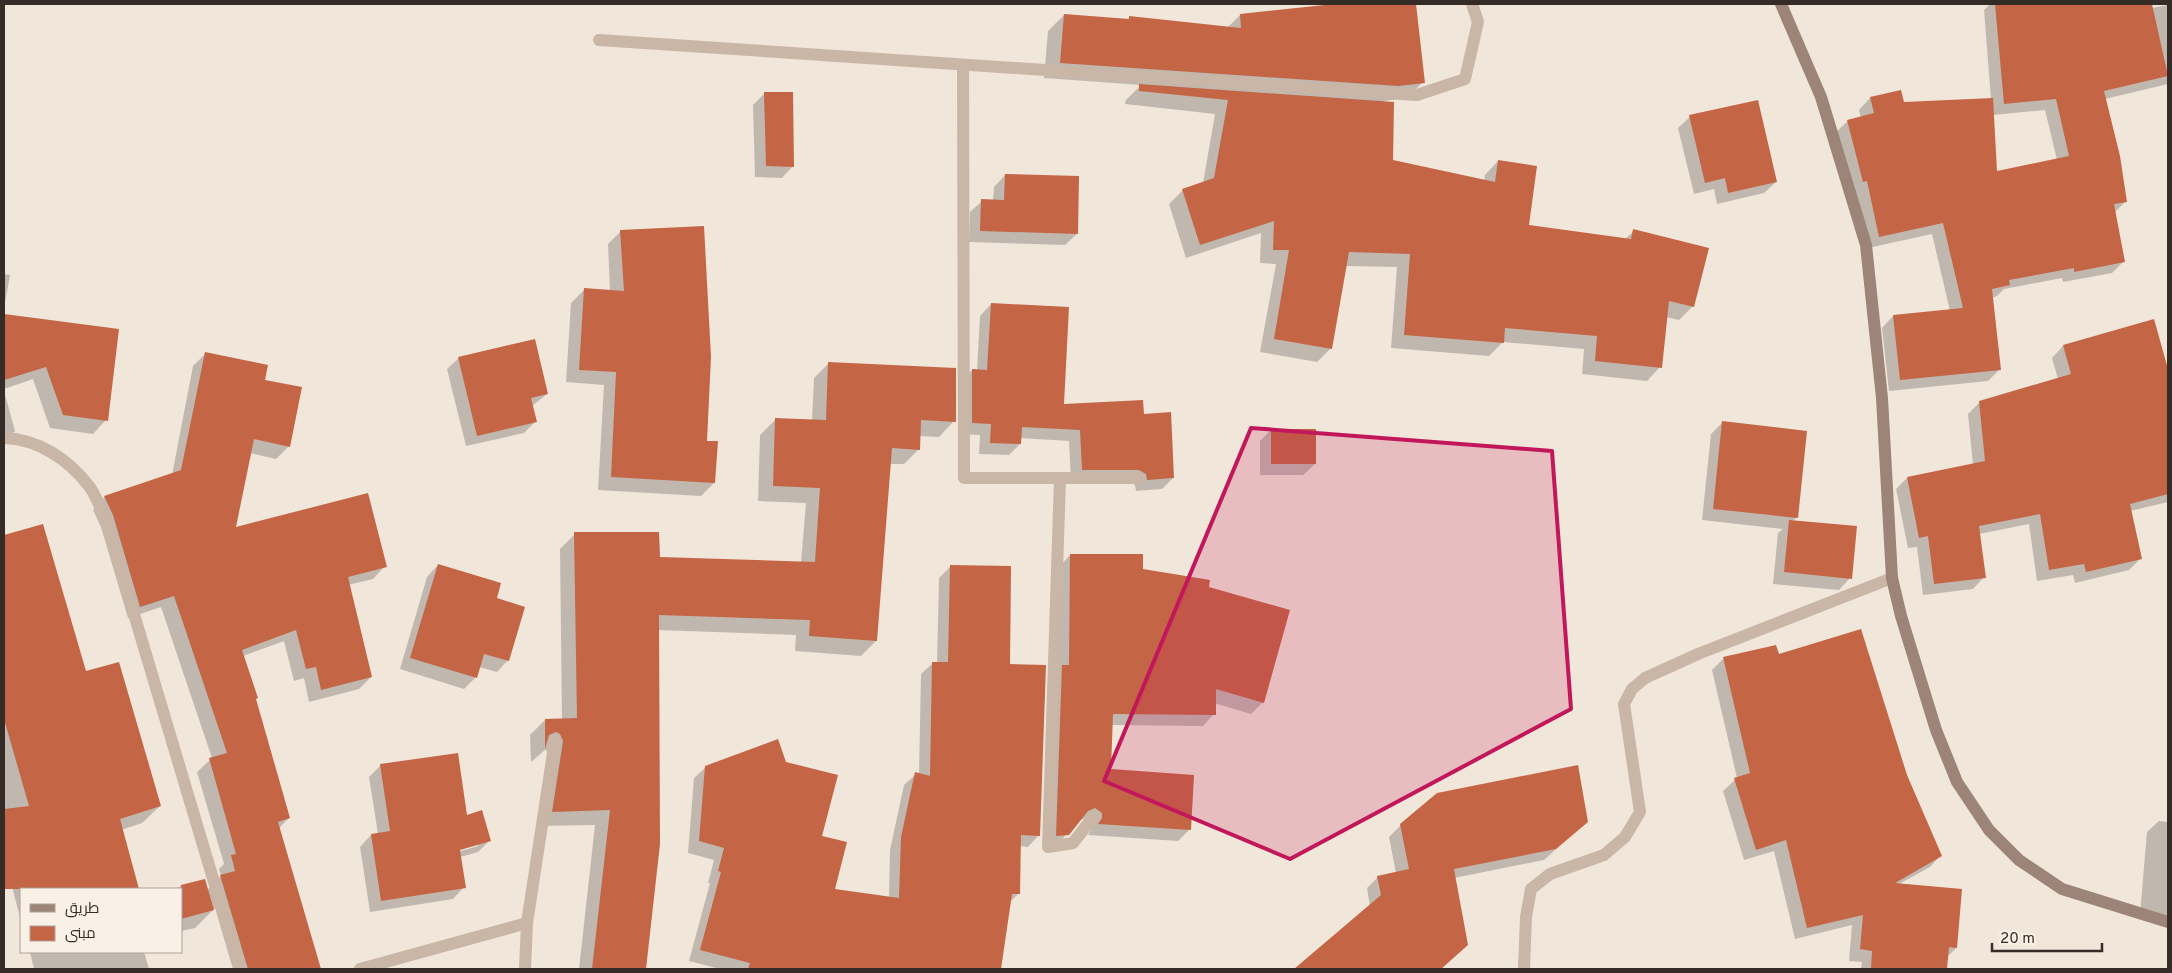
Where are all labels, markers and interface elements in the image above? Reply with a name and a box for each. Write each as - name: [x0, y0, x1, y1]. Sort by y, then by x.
- legend: [20, 888, 182, 953]
- text: طريق: [65, 900, 99, 919]
- scale bar: [1992, 920, 2102, 952]
- text: مبنى: [65, 925, 96, 944]
- text: 20 m: [2000, 930, 2035, 949]

